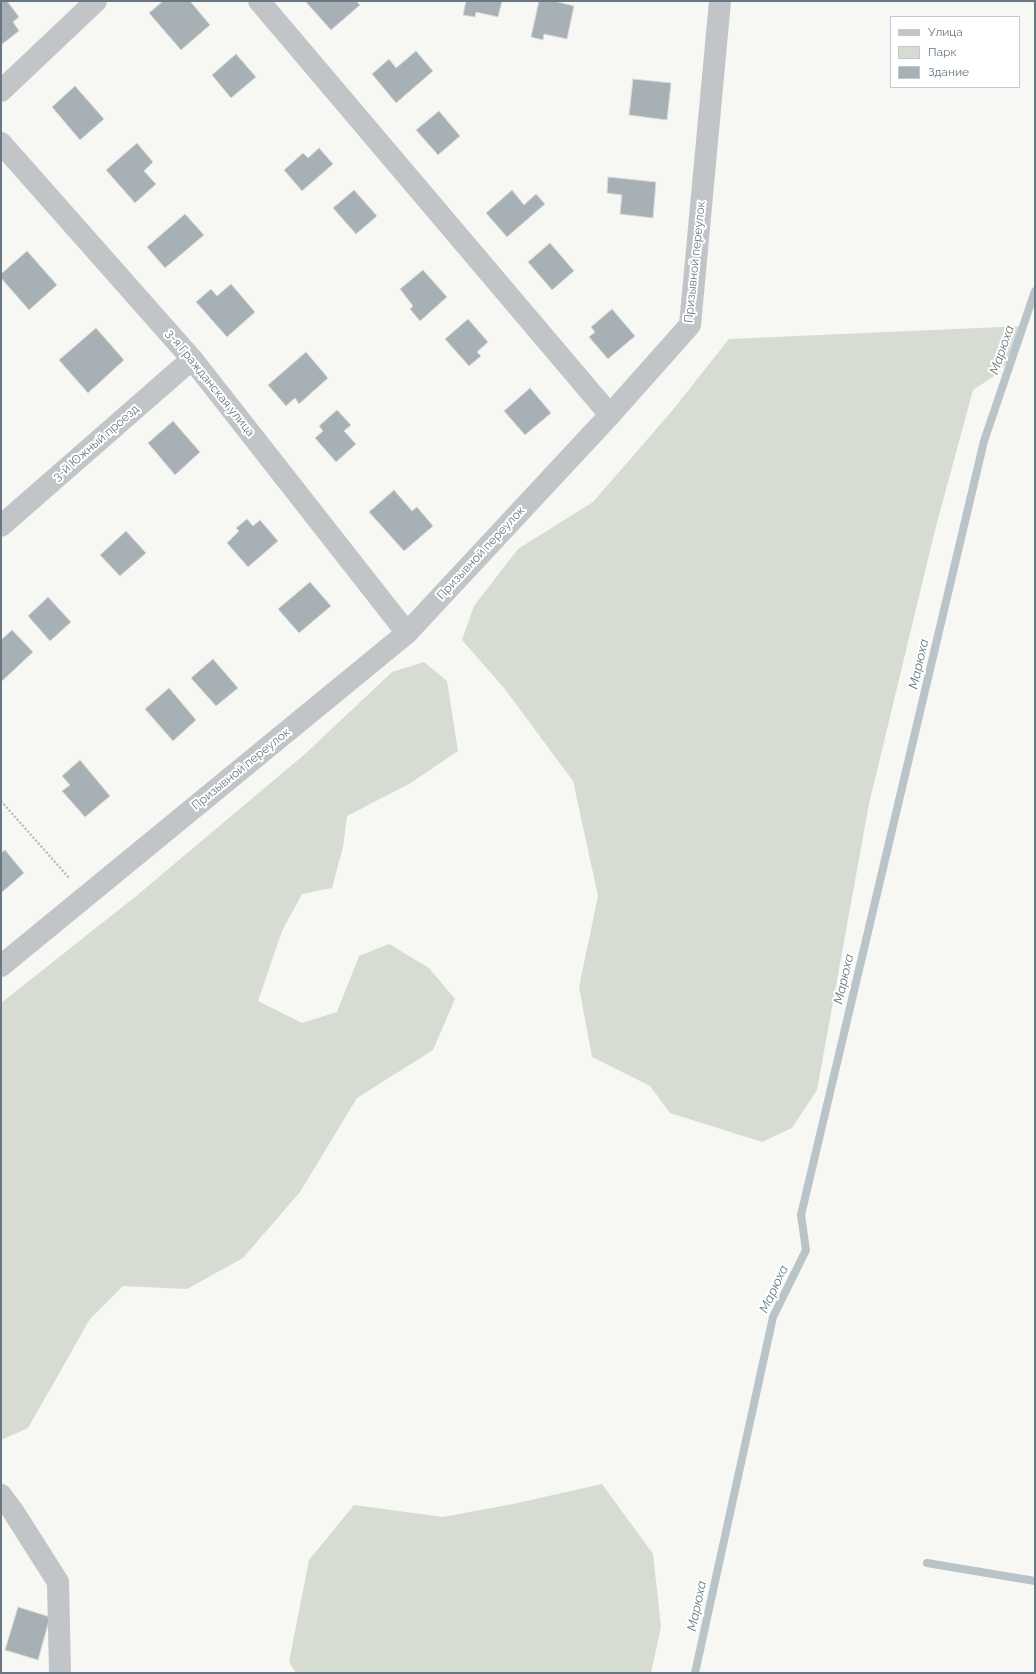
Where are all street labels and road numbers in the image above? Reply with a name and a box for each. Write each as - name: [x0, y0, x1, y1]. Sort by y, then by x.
- street label: Призывной переулок: [681, 200, 709, 324]
- street label: 3-я Гражданская улица: [162, 327, 258, 439]
- street label: 3-й Южный проезд: [50, 402, 142, 484]
- street label: Призывной переулок: [434, 503, 528, 603]
- street label: Призывной переулок: [189, 725, 293, 813]

